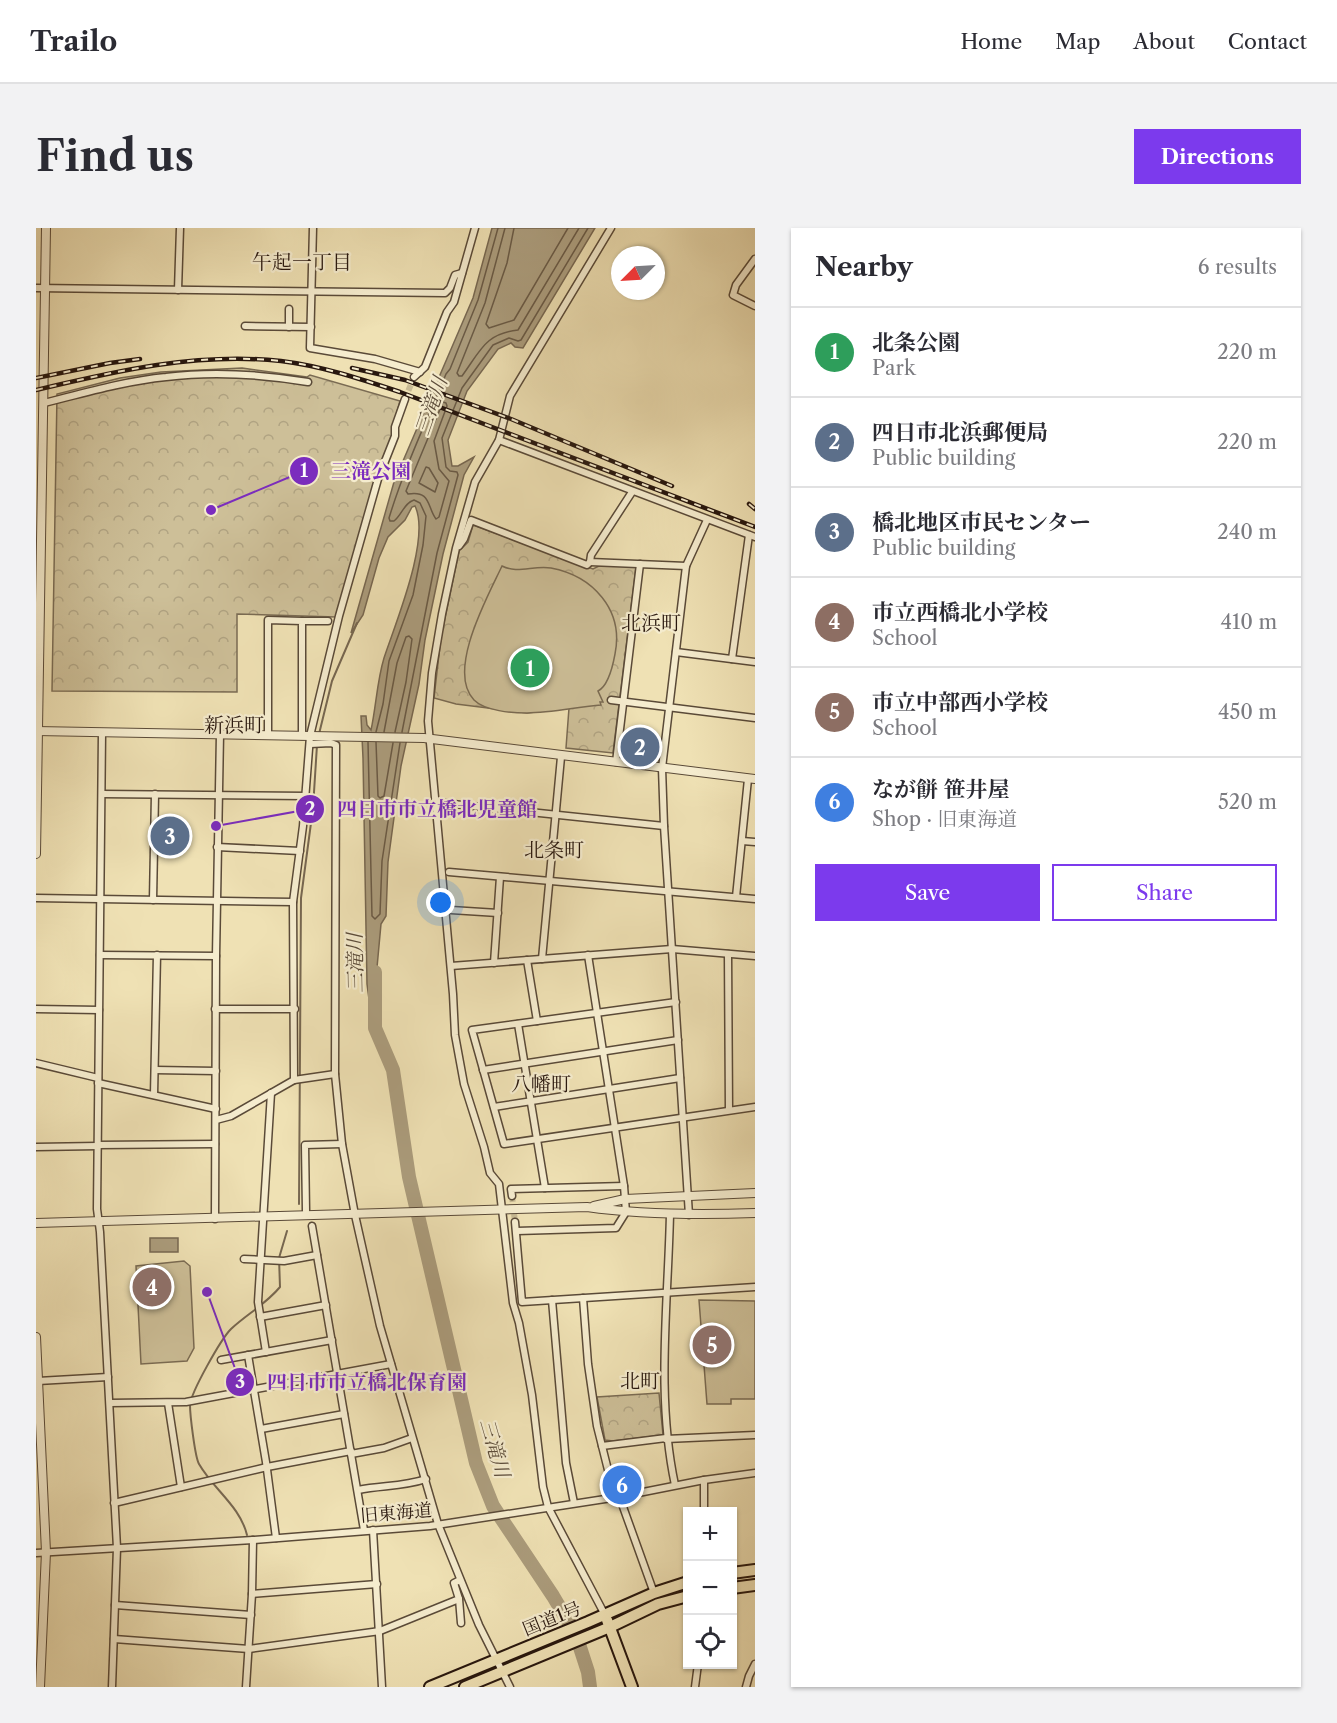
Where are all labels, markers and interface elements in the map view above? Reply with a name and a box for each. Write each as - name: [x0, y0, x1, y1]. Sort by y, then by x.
- text: Trailo: [30, 24, 117, 58]
- text: Home: [961, 29, 1022, 54]
- text: Map: [1055, 29, 1100, 54]
- text: About: [1133, 29, 1195, 54]
- text: Contact: [1228, 29, 1307, 54]
- button: Directions: [1134, 129, 1301, 184]
- text: Find us: [36, 130, 194, 182]
- north arrow: [611, 246, 665, 300]
- district label: 午起一丁目: [252, 250, 352, 274]
- text: Nearby: [815, 251, 913, 283]
- text: 6 results: [1198, 255, 1277, 279]
- text: 北条公園: [872, 329, 960, 356]
- text: 1: [830, 340, 839, 364]
- text: 220 m: [1217, 340, 1277, 364]
- text: Park: [872, 356, 915, 380]
- water label: 三滝川: [410, 372, 453, 438]
- text: 四日市北浜郵便局: [872, 419, 1048, 446]
- text: 2: [829, 430, 840, 454]
- text: 220 m: [1217, 430, 1277, 454]
- text: Public building: [872, 446, 1015, 470]
- callout: 三滝公園: [289, 452, 423, 490]
- text: 三滝公園: [331, 459, 411, 483]
- text: 1: [300, 460, 308, 482]
- text: 橋北地区市民センター: [872, 509, 1091, 536]
- text: 3: [829, 520, 840, 544]
- text: 240 m: [1217, 520, 1277, 544]
- text: Public building: [872, 536, 1015, 560]
- text: 市立西橋北小学校: [872, 599, 1048, 626]
- text: 4: [829, 610, 840, 634]
- text: 410 m: [1220, 610, 1277, 634]
- district label: 北浜町: [621, 611, 681, 635]
- text: School: [872, 626, 937, 650]
- pin: 1: [510, 646, 550, 690]
- text: 市立中部西小学校: [872, 689, 1048, 716]
- text: 5: [829, 700, 840, 724]
- text: 450 m: [1218, 700, 1277, 724]
- district label: 新浜町: [204, 713, 264, 737]
- text: School: [872, 716, 937, 740]
- pin: 2: [620, 724, 660, 770]
- text: なが餅 笹井屋: [872, 776, 1010, 803]
- callout: 四日市市立橋北児童館: [295, 790, 549, 828]
- text: 6: [829, 790, 840, 814]
- text: 520 m: [1218, 790, 1277, 814]
- text: 四日市市立橋北児童館: [337, 797, 537, 821]
- text: 2: [305, 798, 315, 820]
- text: Shop · 旧東海道: [872, 807, 1017, 831]
- pin: 3: [150, 814, 190, 858]
- district label: 北条町: [524, 838, 584, 862]
- button: Save: [815, 864, 1040, 921]
- button: Share: [1052, 864, 1277, 921]
- your location: [426, 888, 455, 917]
- water label: 三滝川: [342, 931, 368, 993]
- district label: 八幡町: [511, 1072, 571, 1096]
- pin: 4: [132, 1264, 172, 1310]
- pin: 5: [692, 1322, 732, 1368]
- callout: 四日市市立橋北保育園: [225, 1363, 479, 1401]
- district label: 北町: [620, 1369, 660, 1393]
- text: 四日市市立橋北保育園: [267, 1370, 467, 1394]
- text: 3: [235, 1371, 245, 1393]
- water label: 三滝川: [475, 1416, 515, 1482]
- pin: 6: [602, 1462, 642, 1508]
- street label: 旧東海道: [359, 1499, 433, 1527]
- map controls: [683, 1507, 737, 1669]
- button: +: [683, 1507, 737, 1561]
- button: −: [683, 1561, 737, 1615]
- street label: 国道1号: [519, 1597, 585, 1641]
- button: locate: [683, 1615, 737, 1669]

